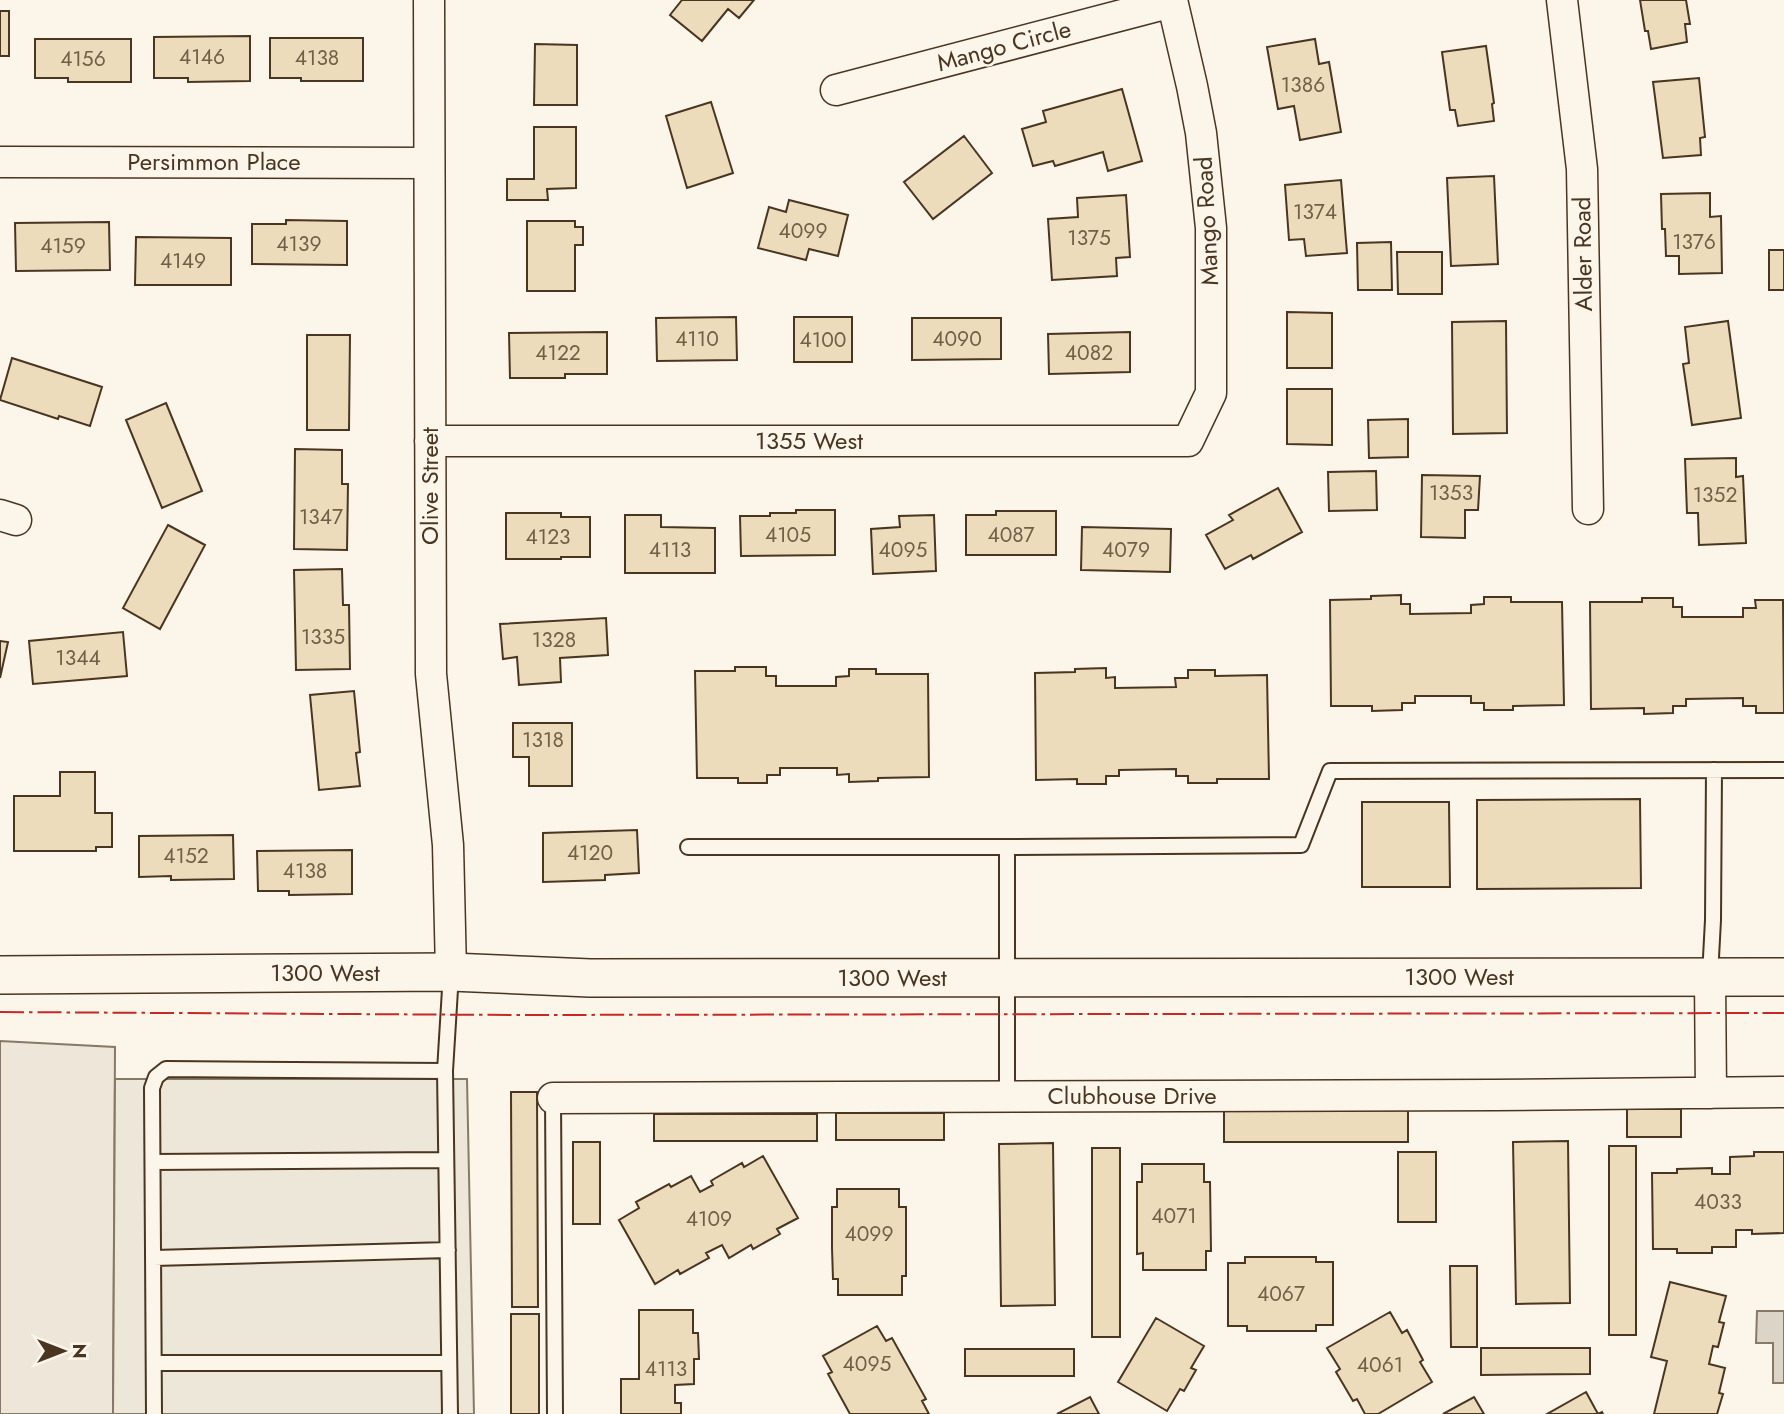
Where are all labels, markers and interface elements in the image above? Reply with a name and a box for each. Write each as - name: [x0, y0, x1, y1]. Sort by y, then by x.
- street label: Mango Circle: [933, 11, 1075, 80]
- house number: 4146: [179, 42, 225, 72]
- house number: 4138: [295, 43, 339, 73]
- house number: 4156: [60, 44, 106, 74]
- house number: 1386: [1281, 70, 1325, 100]
- street label: Persimmon Place: [127, 144, 301, 179]
- street label: Mango Road: [1186, 156, 1227, 287]
- street label: Alder Road: [1564, 196, 1601, 312]
- house number: 1374: [1293, 197, 1337, 227]
- house number: 4099: [778, 216, 828, 246]
- house number: 1375: [1067, 223, 1111, 253]
- house number: 1376: [1672, 227, 1716, 257]
- house number: 4139: [276, 229, 322, 259]
- house number: 4159: [40, 231, 86, 261]
- house number: 4149: [160, 246, 206, 276]
- house number: 4110: [675, 324, 719, 354]
- house number: 4090: [932, 324, 982, 354]
- house number: 4100: [800, 325, 846, 355]
- house number: 4122: [535, 338, 581, 368]
- house number: 4082: [1065, 338, 1113, 368]
- street label: 1355 West: [755, 423, 863, 458]
- street label: Olive Street: [412, 427, 447, 545]
- house number: 1353: [1429, 478, 1473, 508]
- house number: 1352: [1693, 480, 1737, 510]
- house number: 1347: [299, 502, 343, 532]
- house number: 4105: [765, 520, 811, 550]
- house number: 4087: [987, 520, 1035, 550]
- house number: 4123: [525, 522, 571, 552]
- house number: 4113: [649, 535, 691, 565]
- house number: 4095: [879, 535, 927, 565]
- house number: 4079: [1102, 535, 1150, 565]
- house number: 1335: [301, 622, 345, 652]
- house number: 1328: [532, 625, 576, 655]
- house number: 1344: [55, 643, 101, 673]
- house number: 1318: [522, 725, 564, 755]
- house number: 4120: [567, 838, 613, 868]
- house number: 4152: [163, 841, 209, 871]
- house number: 4138: [283, 856, 327, 886]
- street label: 1300 West: [270, 955, 380, 990]
- street label: 1300 West: [1404, 959, 1514, 994]
- street label: 1300 West: [837, 960, 947, 995]
- street label: Clubhouse Drive: [1047, 1078, 1217, 1113]
- house number: 4033: [1694, 1187, 1742, 1217]
- house number: 4071: [1151, 1201, 1197, 1231]
- house number: 4109: [686, 1204, 732, 1234]
- house number: 4099: [844, 1219, 894, 1249]
- house number: 4067: [1257, 1279, 1305, 1309]
- north arrow: [28, 1316, 98, 1386]
- text: N: [66, 1343, 93, 1359]
- house number: 4095: [843, 1349, 891, 1379]
- house number: 4061: [1357, 1350, 1403, 1380]
- house number: 4113: [645, 1354, 687, 1384]

